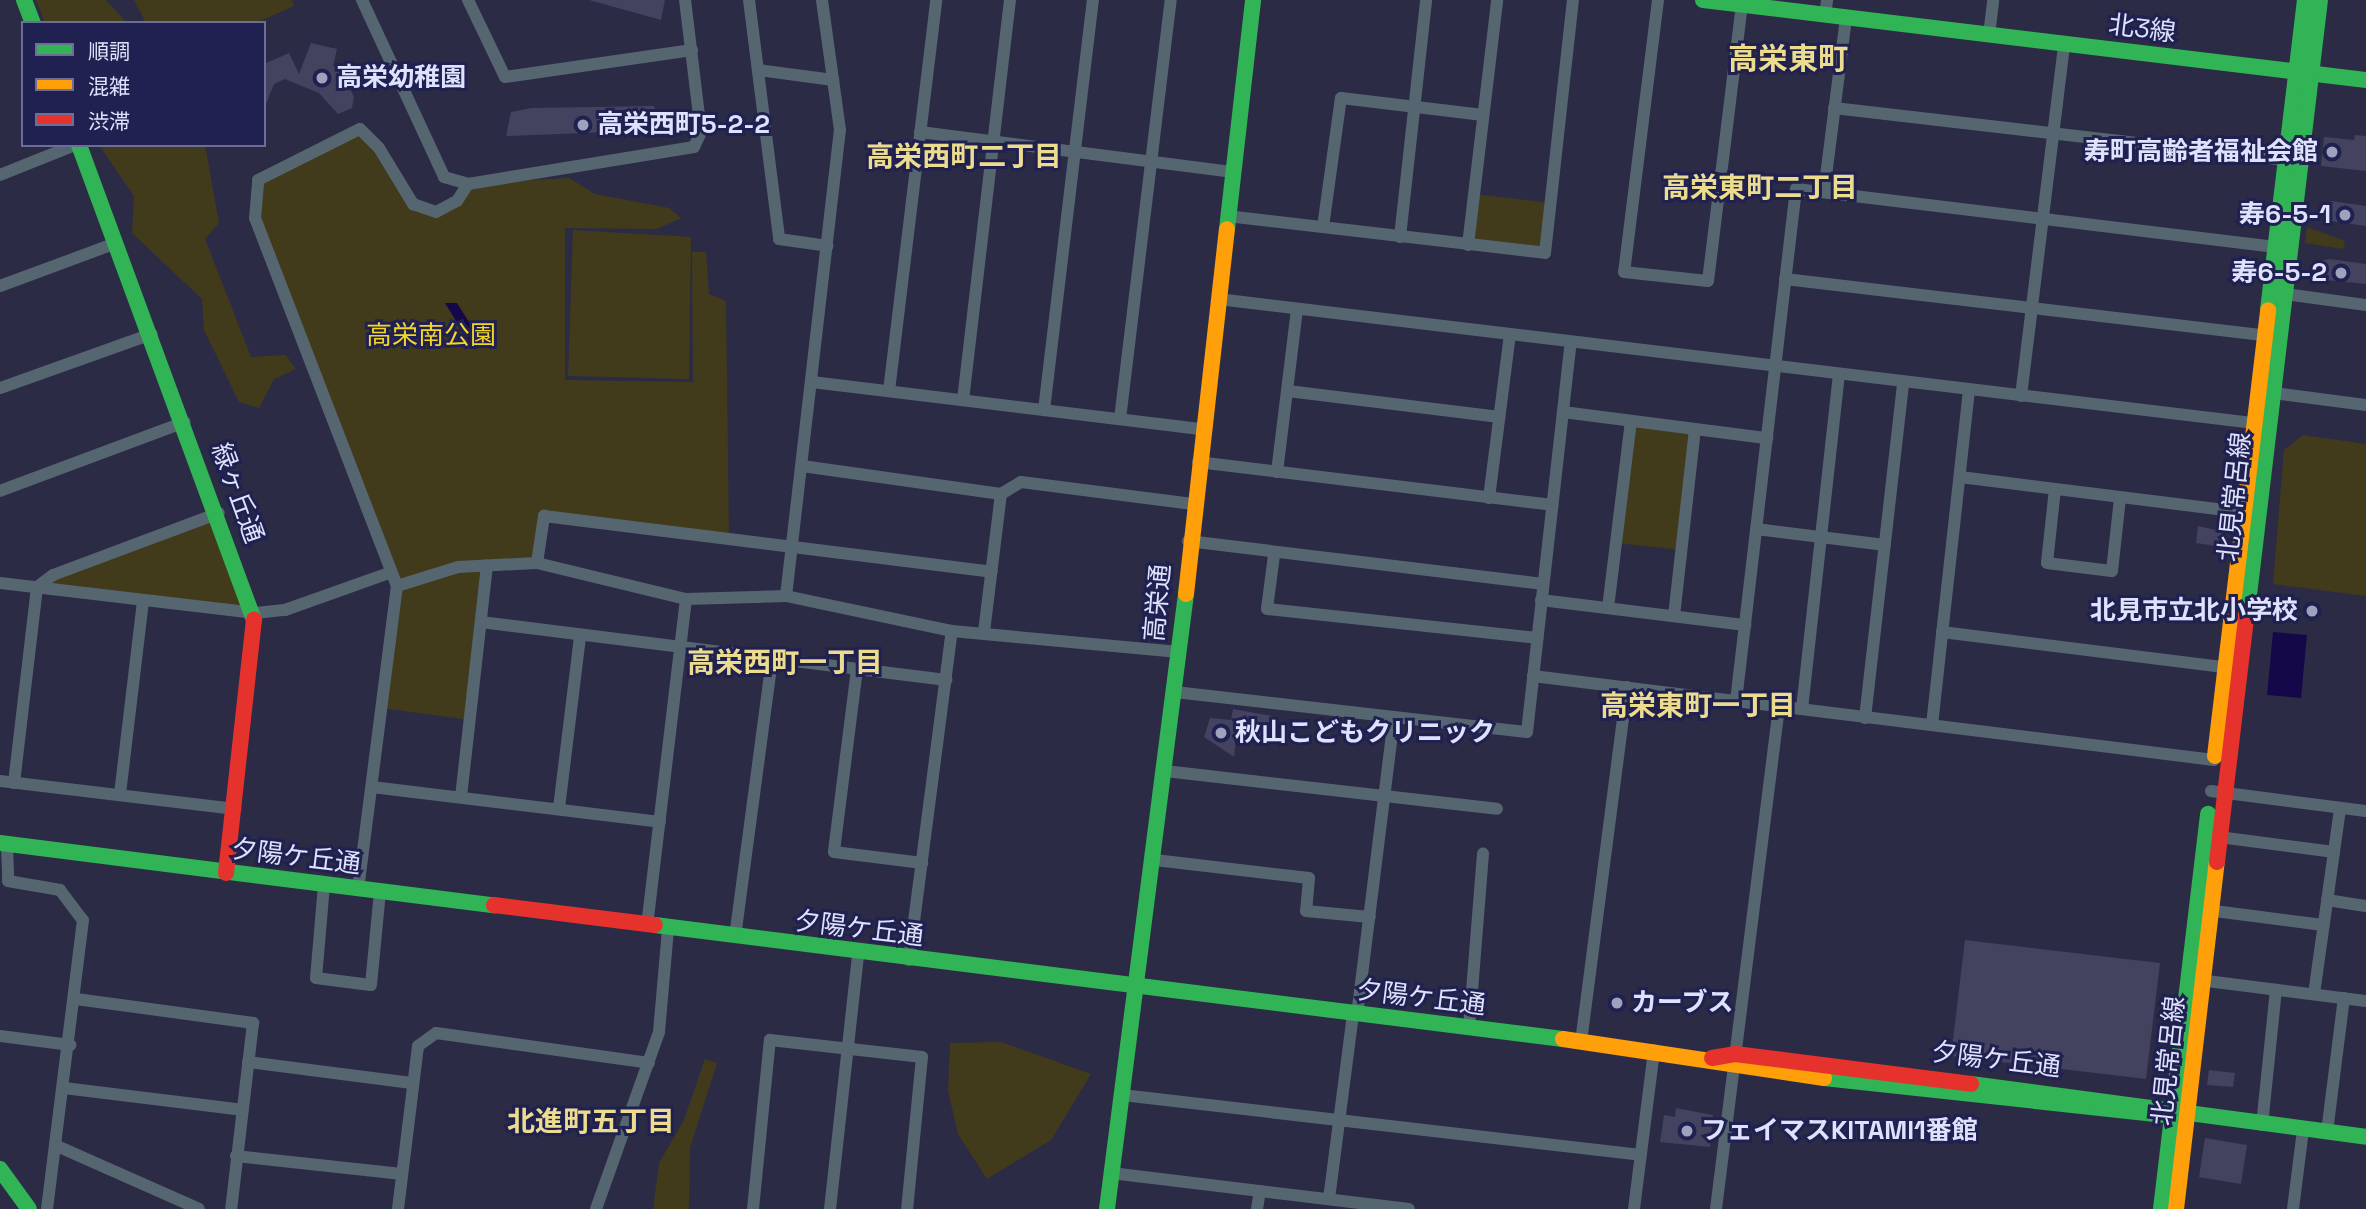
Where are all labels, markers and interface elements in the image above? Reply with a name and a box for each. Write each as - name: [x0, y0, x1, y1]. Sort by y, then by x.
- street label: 北3線: [2106, 9, 2178, 49]
- legend: [21, 21, 266, 147]
- text: 順調: [88, 38, 130, 65]
- district label: 高栄東町: [1728, 41, 1848, 77]
- place label: 高栄幼稚園: [336, 62, 466, 94]
- marker: 高栄幼稚園: [314, 70, 330, 86]
- text: 混雑: [88, 73, 130, 100]
- text: 渋滞: [88, 108, 130, 135]
- place label: 高栄西町5-2-2: [597, 109, 770, 141]
- marker: 高栄西町5-2-2: [575, 117, 591, 133]
- place label: 寿町高齢者福祉会館: [2084, 136, 2318, 168]
- district label: 高栄西町二丁目: [866, 139, 1062, 173]
- marker: 寿町高齢者福祉会館: [2324, 144, 2340, 160]
- district label: 高栄東町二丁目: [1662, 170, 1858, 204]
- place label: 寿6-5-1: [2239, 199, 2331, 231]
- marker: 寿6-5-1: [2337, 207, 2353, 223]
- place label: 寿6-5-2: [2231, 257, 2327, 289]
- marker: 寿6-5-2: [2333, 265, 2349, 281]
- park label: 高栄南公園: [366, 320, 496, 352]
- street label: 北見常呂線: [2213, 431, 2257, 563]
- street label: 緑ヶ丘通: [205, 439, 269, 547]
- street label: 高栄通: [1139, 563, 1177, 643]
- place label: 北見市立北小学校: [2090, 595, 2298, 627]
- marker: 北見市立北小学校: [2304, 603, 2320, 619]
- district label: 高栄西町一丁目: [687, 645, 883, 679]
- district label: 高栄東町一丁目: [1600, 688, 1796, 722]
- place label: 秋山こどもクリニック: [1235, 717, 1495, 749]
- marker: 秋山こどもクリニック: [1213, 725, 1229, 741]
- street label: 夕陽ケ丘通: [230, 834, 362, 880]
- street label: 夕陽ケ丘通: [793, 906, 925, 952]
- street label: 夕陽ケ丘通: [1355, 975, 1487, 1021]
- place label: カーブス: [1631, 987, 1735, 1019]
- marker: カーブス: [1609, 995, 1625, 1011]
- street label: 北見常呂線: [2147, 995, 2191, 1127]
- street label: 夕陽ケ丘通: [1930, 1037, 2062, 1083]
- district label: 北進町五丁目: [507, 1104, 675, 1138]
- place label: フェイマスKITAMI1番館: [1701, 1115, 1978, 1147]
- marker: フェイマスKITAMI1番館: [1679, 1123, 1695, 1139]

